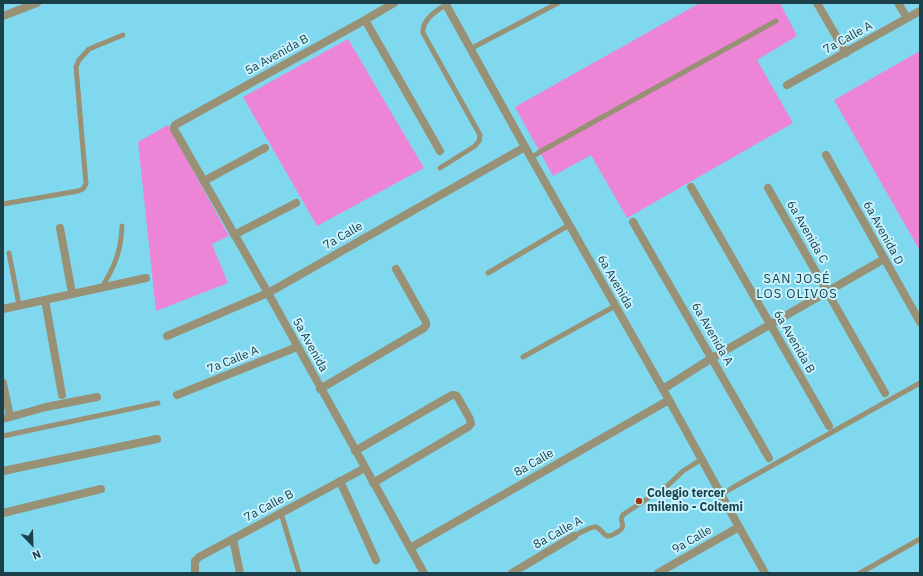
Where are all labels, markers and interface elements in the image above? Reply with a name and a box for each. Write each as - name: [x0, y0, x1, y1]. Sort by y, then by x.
- street label: 7a Calle A: [821, 19, 875, 57]
- street label: 5a Avenida B: [243, 32, 311, 78]
- street label: 6a Avenida C: [783, 198, 831, 266]
- street label: 6a Avenida D: [860, 199, 906, 267]
- street label: 7a Calle: [321, 219, 365, 253]
- street label: 6a Avenida: [594, 253, 636, 311]
- district label: SAN JOSÉ LOS OLIVOS: [756, 271, 838, 302]
- street label: 6a Avenida A: [688, 300, 736, 368]
- street label: 6a Avenida B: [770, 308, 818, 376]
- street label: 5a Avenida: [289, 316, 331, 374]
- street label: 7a Calle A: [205, 343, 261, 377]
- street label: 8a Calle: [512, 446, 556, 480]
- street label: 7a Calle B: [242, 487, 296, 525]
- place label: Colegio tercer milenio - Coltemi: [647, 487, 743, 515]
- marker: Colegio tercer milenio - Coltemi: [634, 496, 644, 506]
- street label: 8a Calle A: [531, 514, 585, 552]
- street label: 9a Calle: [670, 523, 714, 557]
- north arrow: [12, 524, 52, 564]
- text: N: [30, 547, 43, 563]

